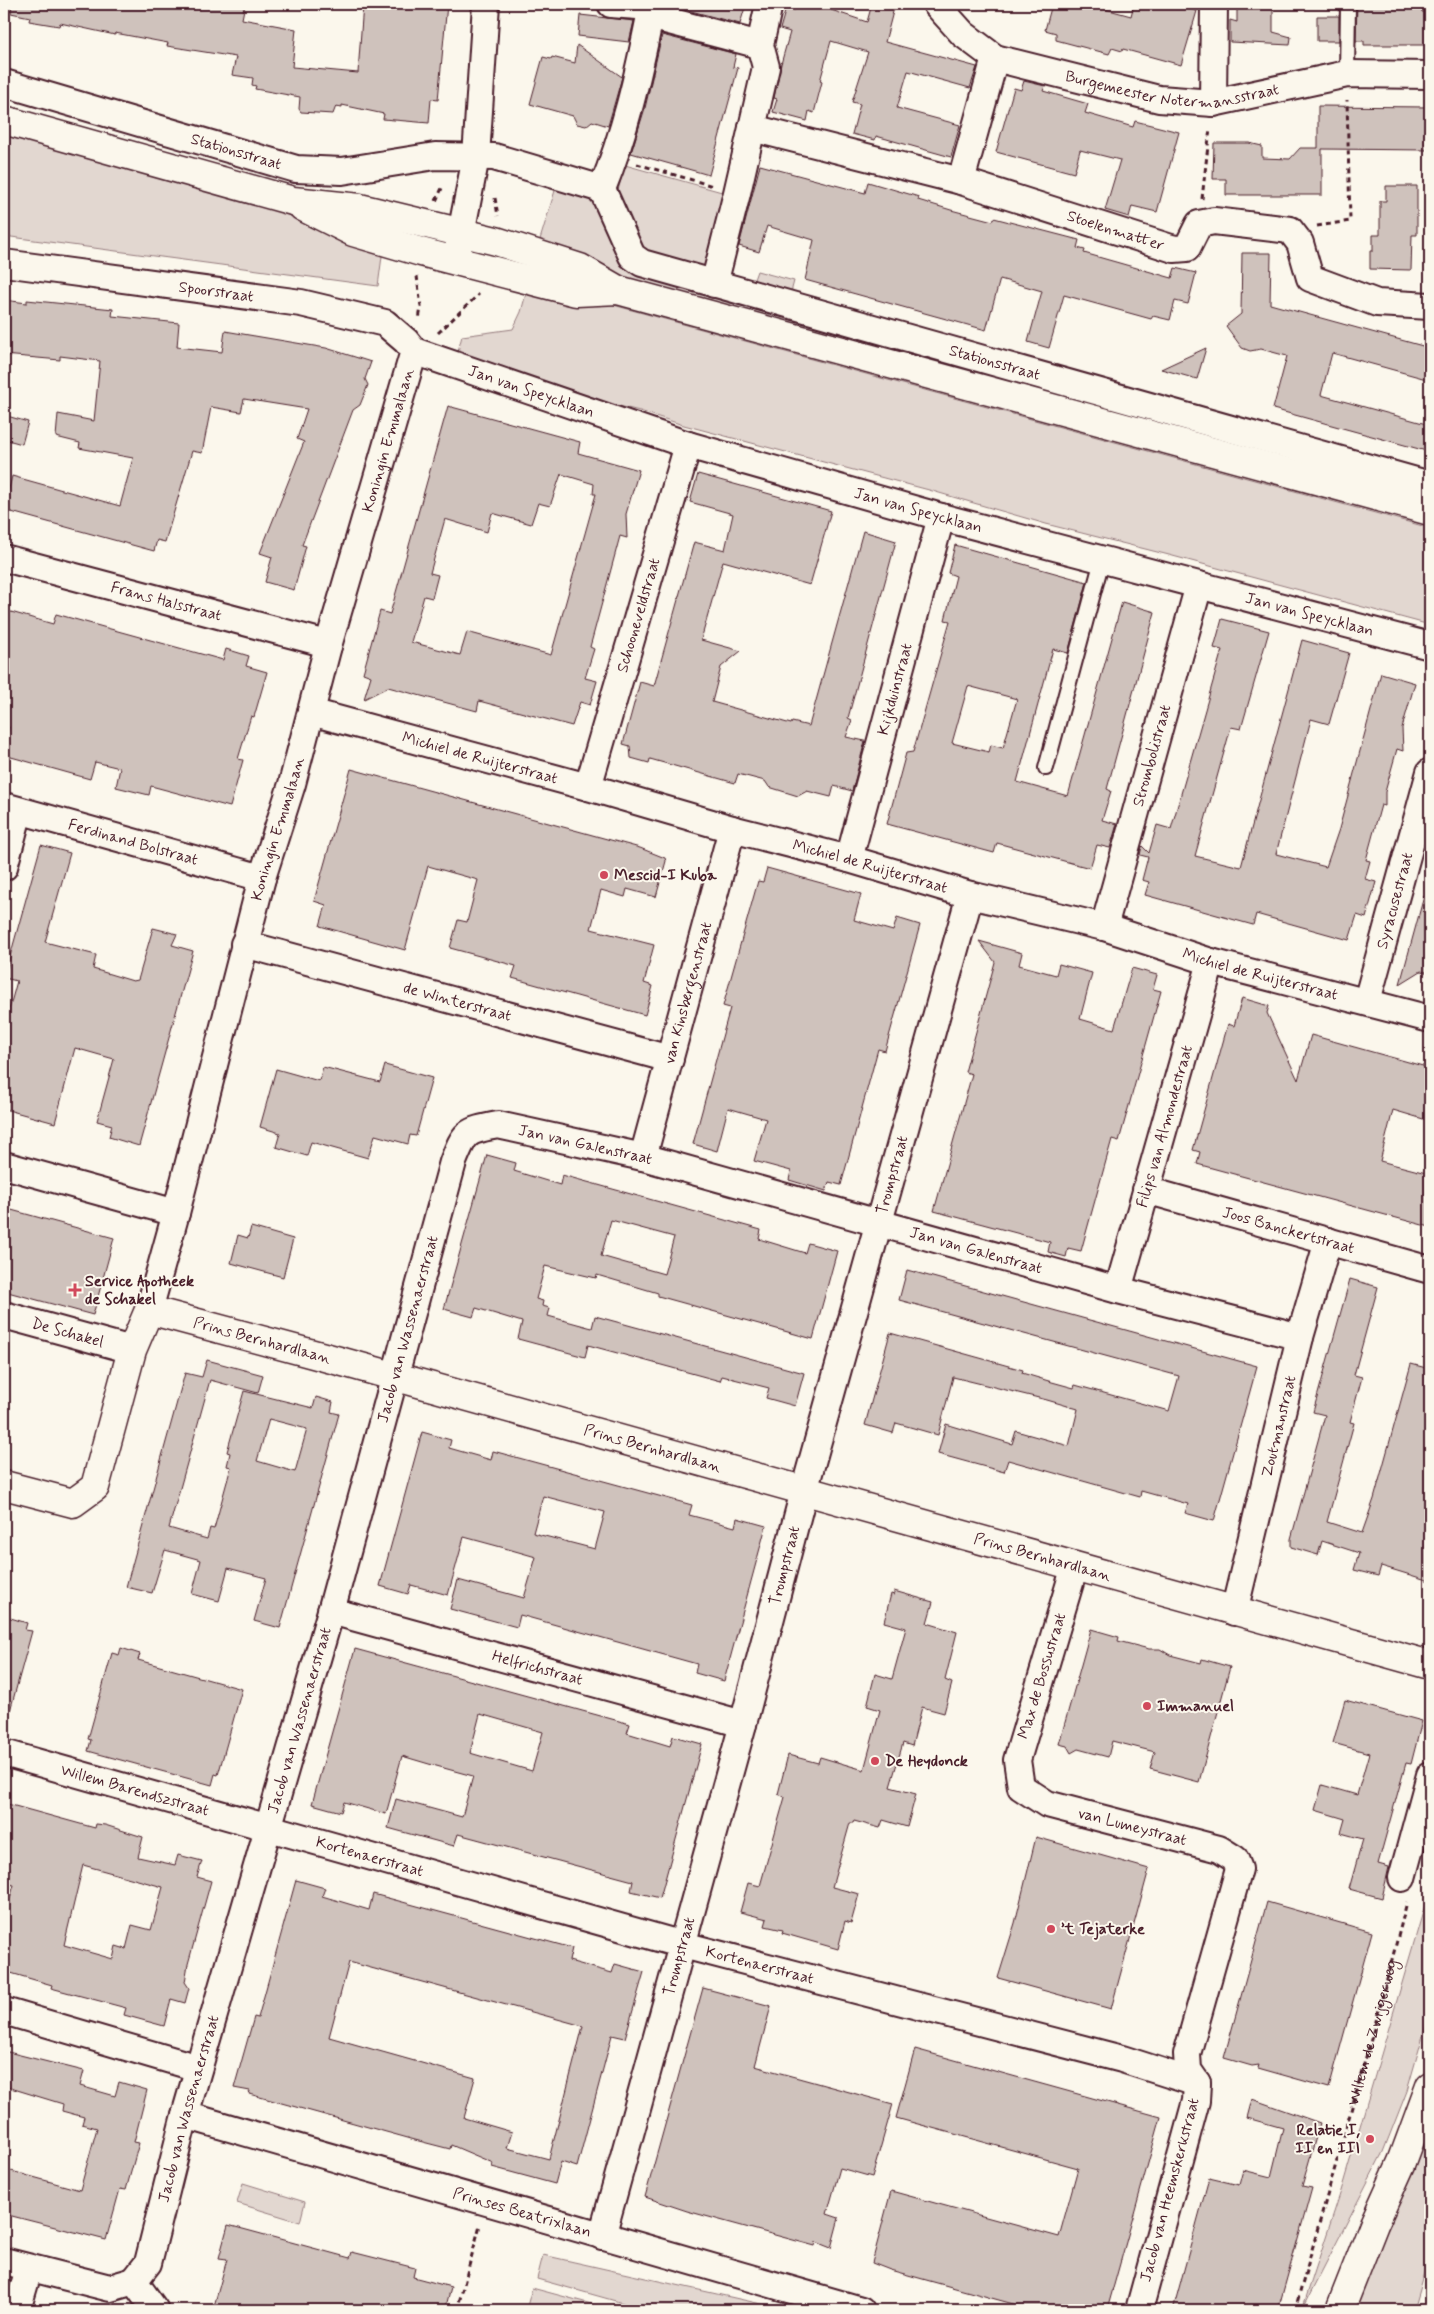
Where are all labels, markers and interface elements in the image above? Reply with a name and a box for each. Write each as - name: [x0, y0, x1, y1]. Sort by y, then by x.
- street label: Burgemeester Notermansstraat: [1063, 65, 1281, 113]
- street label: Stationsstraat: [188, 128, 284, 175]
- street label: Stoelenmatter: [1064, 205, 1167, 256]
- street label: Spoorstraat: [177, 276, 255, 307]
- street label: Stationsstraat: [947, 340, 1043, 385]
- street label: Jan van Speycklaan: [465, 360, 597, 423]
- street label: Koningin Emmalaan: [357, 366, 419, 515]
- street label: Jan van Speycklaan: [852, 482, 985, 538]
- street label: Schooneveldstraat: [612, 555, 665, 675]
- street label: Frans Halsstraat: [109, 576, 224, 626]
- street label: Jan van Speycklaan: [1243, 587, 1376, 641]
- street label: Kijkduinstraat: [872, 641, 917, 737]
- street label: Strombolistraat: [1127, 702, 1176, 809]
- street label: Michiel de Ruijterstraat: [400, 727, 560, 789]
- street label: Koningin Emmalaan: [246, 755, 309, 903]
- street label: Ferdinand Bolstraat: [66, 814, 200, 870]
- street label: Michiel de Ruijterstraat: [790, 834, 950, 898]
- street label: Syracusestraat: [1371, 850, 1418, 952]
- place label: Mescid-I Kuba: [614, 865, 717, 886]
- marker: Mescid-I Kuba: [598, 869, 610, 881]
- street label: van Kinsbergenstraat: [658, 919, 717, 1066]
- street label: Michiel de Ruijterstraat: [1180, 943, 1340, 1005]
- street label: de Winterstraat: [401, 977, 514, 1026]
- street label: Filips van Almondestraat: [1131, 1043, 1197, 1210]
- street label: Jan van Galenstraat: [516, 1119, 655, 1170]
- street label: Trompstraat: [871, 1133, 913, 1217]
- street label: Joos Banckertstraat: [1220, 1202, 1357, 1259]
- street label: Jan van Galenstraat: [907, 1222, 1045, 1279]
- street label: Jacob van Wassenaerstraat: [372, 1233, 443, 1425]
- place label: Service Apotheek de Schakel: [85, 1271, 194, 1310]
- marker: Service Apotheek de Schakel: [69, 1284, 81, 1296]
- street label: Prins Bernhardlaan: [191, 1312, 334, 1369]
- street label: De Schakel: [29, 1313, 106, 1352]
- street label: Zoutmanstraat: [1256, 1373, 1301, 1479]
- street label: Prins Bernhardlaan: [582, 1419, 724, 1477]
- street label: Trompstraat: [764, 1524, 805, 1607]
- street label: Prins Bernhardlaan: [972, 1528, 1114, 1586]
- street label: Max de Bossustraat: [1013, 1610, 1071, 1742]
- street label: Jacob van Wassenaerstraat: [262, 1625, 336, 1816]
- street label: Helfrichstraat: [490, 1645, 585, 1690]
- place label: Immanuel: [1157, 1696, 1234, 1717]
- marker: Immanuel: [1141, 1700, 1153, 1712]
- place label: De Heydonck: [885, 1751, 968, 1772]
- marker: De Heydonck: [869, 1755, 881, 1767]
- street label: Willem Barendszstraat: [58, 1759, 212, 1821]
- street label: van Lumeystraat: [1076, 1802, 1189, 1851]
- street label: Kortenaerstraat: [313, 1831, 426, 1882]
- street label: Trompstraat: [658, 1915, 700, 1998]
- place label: ’t Tejaterke: [1061, 1919, 1145, 1940]
- marker: ’t Tejaterke: [1045, 1923, 1057, 1935]
- street label: Kortenaerstraat: [703, 1941, 816, 1989]
- street label: Willem de Zwijgerweg: [1342, 1957, 1403, 2108]
- street label: Jacob van Wassenaerstraat: [153, 2013, 224, 2205]
- street label: Jacob van Heemskerkstraat: [1135, 2096, 1205, 2284]
- place label: Relatie I, II en III: [1295, 2120, 1361, 2159]
- marker: Relatie I, II en III: [1364, 2133, 1376, 2145]
- street label: Prinses Beatrixlaan: [451, 2182, 594, 2242]

